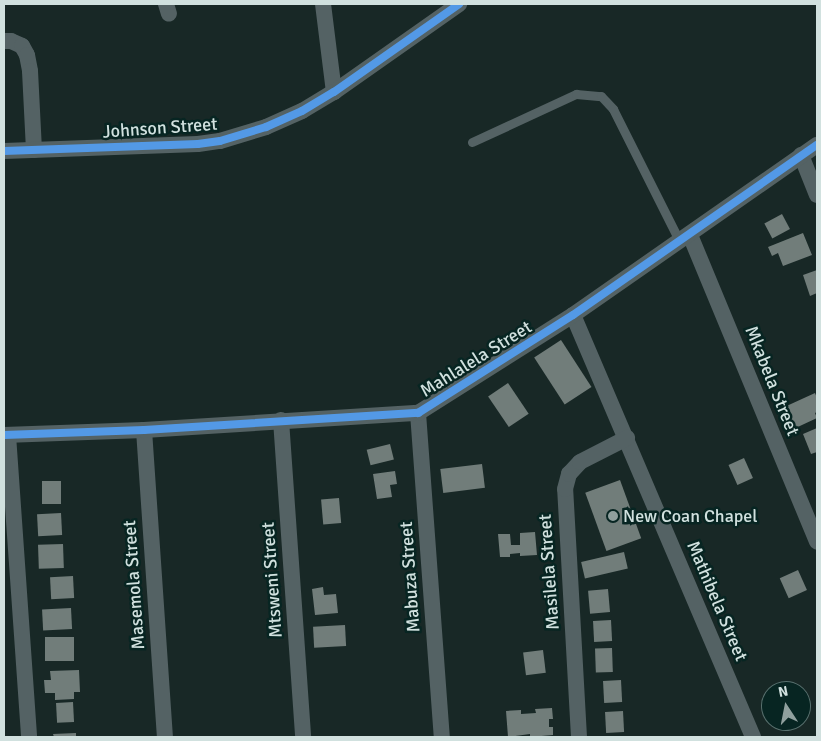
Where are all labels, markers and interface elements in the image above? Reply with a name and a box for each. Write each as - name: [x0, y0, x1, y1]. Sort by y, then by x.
- street label: Johnson Street: [102, 113, 218, 143]
- street label: Mahlalela Street: [416, 316, 536, 402]
- street label: Mkabela Street: [740, 323, 804, 439]
- place label: New Coan Chapel: [623, 505, 758, 527]
- marker: New Coan Chapel: [607, 510, 619, 522]
- street label: Masilela Street: [534, 513, 564, 631]
- street label: Masemola Street: [119, 520, 149, 650]
- street label: Mtsweni Street: [257, 521, 287, 639]
- street label: Mabuza Street: [395, 521, 425, 633]
- street label: Mathibela Street: [682, 538, 752, 664]
- north arrow: [761, 681, 811, 731]
- text: N: [777, 682, 790, 701]

